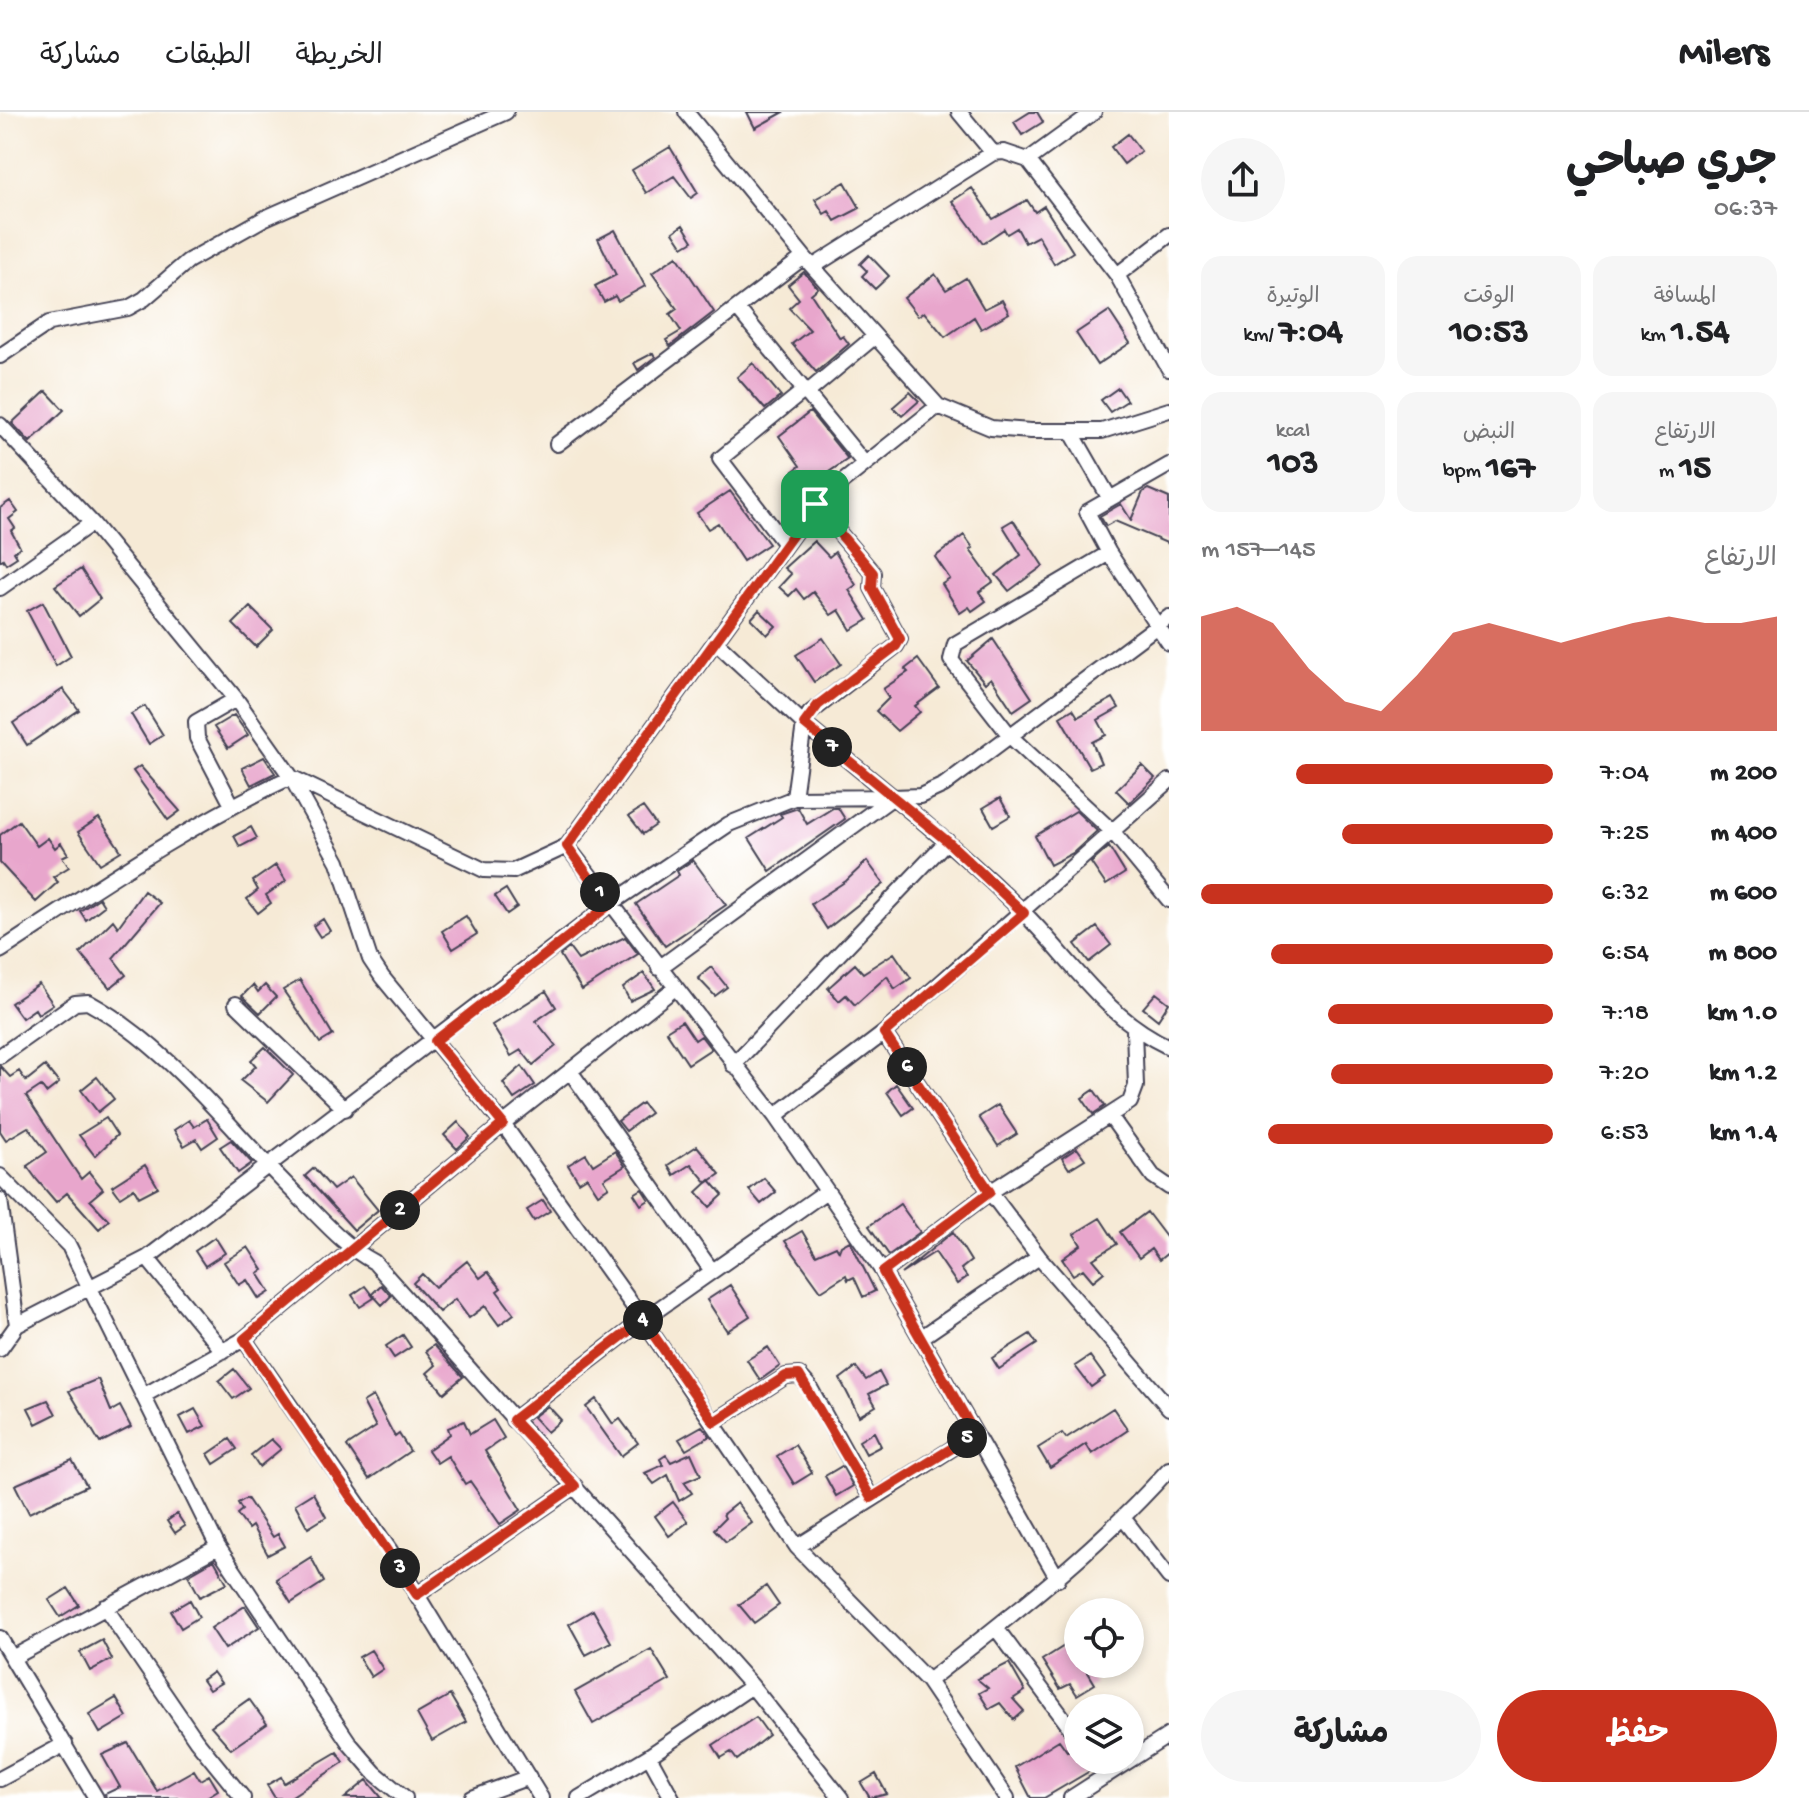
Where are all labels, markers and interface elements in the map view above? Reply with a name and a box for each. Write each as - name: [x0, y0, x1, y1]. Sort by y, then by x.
- text: Milers: [1679, 33, 1769, 77]
- text: مشاركة: [40, 41, 121, 74]
- text: الطبقات: [165, 41, 251, 74]
- text: الخريطة: [295, 41, 383, 74]
- button: share: [1201, 138, 1285, 222]
- text: جري صباحي: [1566, 139, 1777, 191]
- text: 06:37: [1714, 195, 1777, 226]
- text: الوتيرة: [1266, 285, 1320, 311]
- text: الوقت: [1463, 285, 1515, 311]
- text: المسافة: [1654, 285, 1716, 311]
- text: 7:04: [1279, 314, 1343, 354]
- text: 10:53: [1449, 314, 1529, 354]
- text: 1.54: [1671, 314, 1730, 354]
- text: /km: [1243, 323, 1279, 349]
- text: km: [1640, 323, 1671, 349]
- text: kcal: [1276, 419, 1310, 445]
- text: النبض: [1463, 421, 1515, 447]
- text: الارتفاع: [1654, 421, 1716, 447]
- text: 103: [1268, 445, 1318, 485]
- text: 167: [1486, 450, 1535, 490]
- text: 15: [1680, 450, 1711, 490]
- text: bpm: [1443, 459, 1486, 485]
- text: m: [1659, 459, 1680, 485]
- pin: [781, 470, 849, 538]
- icon: arrive: [793, 482, 837, 526]
- text: 145–157 m: [1201, 536, 1316, 567]
- text: الارتفاع: [1704, 545, 1777, 576]
- pin: 7: [812, 727, 852, 767]
- text: 7: [826, 734, 838, 760]
- text: 7:04: [1600, 759, 1649, 790]
- text: 200 m: [1710, 759, 1777, 790]
- text: 7:25: [1601, 819, 1649, 850]
- text: 400 m: [1711, 819, 1777, 850]
- pin: 1: [580, 872, 620, 912]
- text: 1: [596, 879, 604, 905]
- text: 6:32: [1601, 879, 1649, 910]
- text: 600 m: [1710, 879, 1777, 910]
- text: 6:54: [1602, 939, 1649, 970]
- text: 800 m: [1709, 939, 1777, 970]
- text: 7:18: [1603, 999, 1649, 1030]
- text: 1.0 km: [1707, 999, 1777, 1030]
- pin: 6: [887, 1047, 927, 1087]
- text: 6: [901, 1054, 913, 1080]
- text: 7:20: [1600, 1059, 1649, 1090]
- text: 1.2 km: [1709, 1059, 1777, 1090]
- text: 6:53: [1600, 1119, 1649, 1150]
- text: 1.4 km: [1710, 1119, 1777, 1150]
- pin: 2: [380, 1190, 420, 1230]
- text: 2: [395, 1197, 405, 1223]
- pin: 4: [623, 1300, 663, 1340]
- text: 4: [638, 1307, 648, 1333]
- pin: 5: [947, 1418, 987, 1458]
- text: 5: [961, 1425, 973, 1451]
- pin: 3: [380, 1548, 420, 1588]
- text: 3: [394, 1555, 406, 1581]
- map controls: [1064, 1598, 1144, 1774]
- button: locate: [1064, 1598, 1144, 1678]
- button: مشاركة: [1201, 1690, 1481, 1782]
- button: حفظ: [1497, 1690, 1777, 1782]
- button: layers: [1064, 1694, 1144, 1774]

